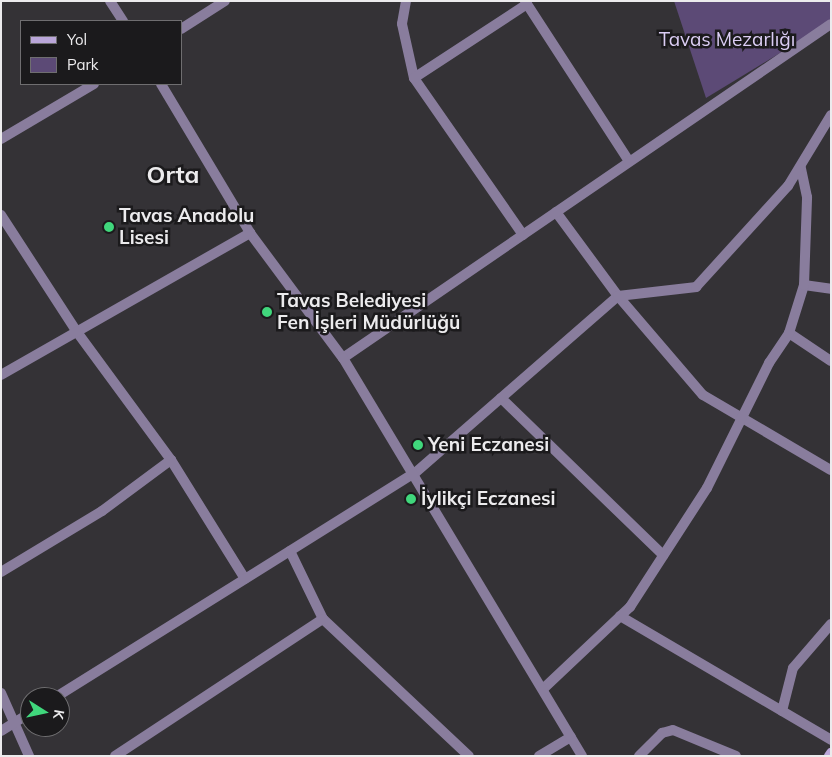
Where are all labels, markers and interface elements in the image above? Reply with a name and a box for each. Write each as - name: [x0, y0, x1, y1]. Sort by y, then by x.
- legend: [20, 20, 182, 85]
- park label: Tavas Mezarlığı: [659, 29, 795, 51]
- text: Yol: [67, 30, 87, 49]
- text: Park: [67, 55, 99, 74]
- district label: Orta: [147, 161, 199, 189]
- place label: Tavas Anadolu Lisesi: [119, 205, 254, 249]
- marker: Tavas Anadolu Lisesi: [103, 221, 115, 233]
- place label: Tavas Belediyesi Fen İşleri Müdürlüğü: [277, 290, 460, 334]
- marker: Tavas Belediyesi Fen İşleri Müdürlüğü: [261, 306, 273, 318]
- place label: Yeni Eczanesi: [428, 434, 549, 456]
- marker: Yeni Eczanesi: [412, 439, 424, 451]
- place label: İylikçi Eczanesi: [421, 488, 556, 510]
- marker: İylikçi Eczanesi: [405, 493, 417, 505]
- north arrow: [20, 687, 70, 737]
- text: K: [49, 708, 68, 721]

